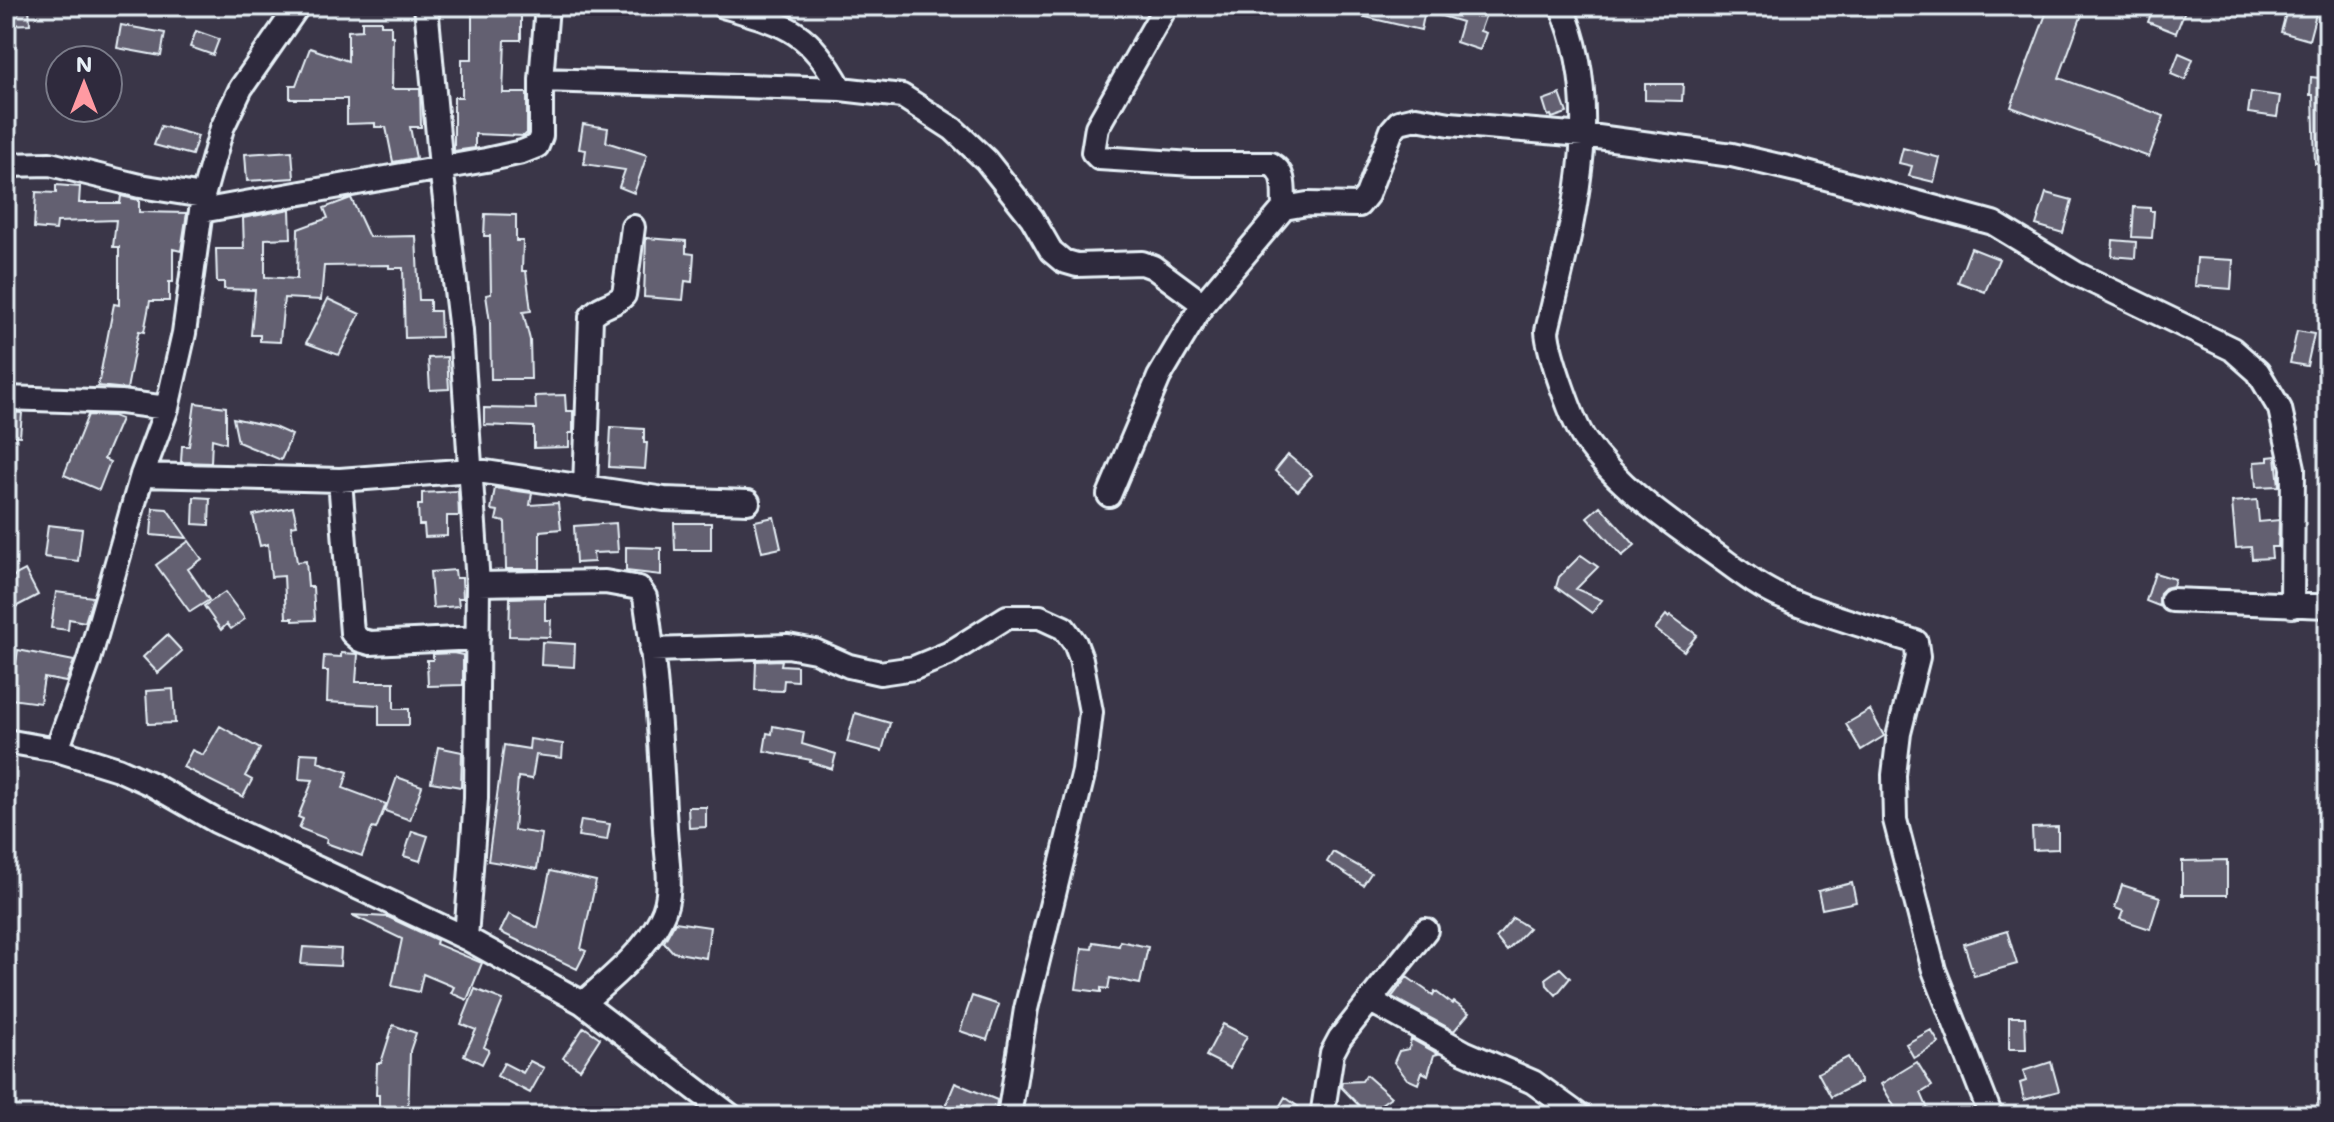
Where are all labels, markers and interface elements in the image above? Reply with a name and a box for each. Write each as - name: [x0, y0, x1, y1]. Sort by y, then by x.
- north arrow: [44, 44, 124, 124]
- text: N: [76, 49, 92, 78]

